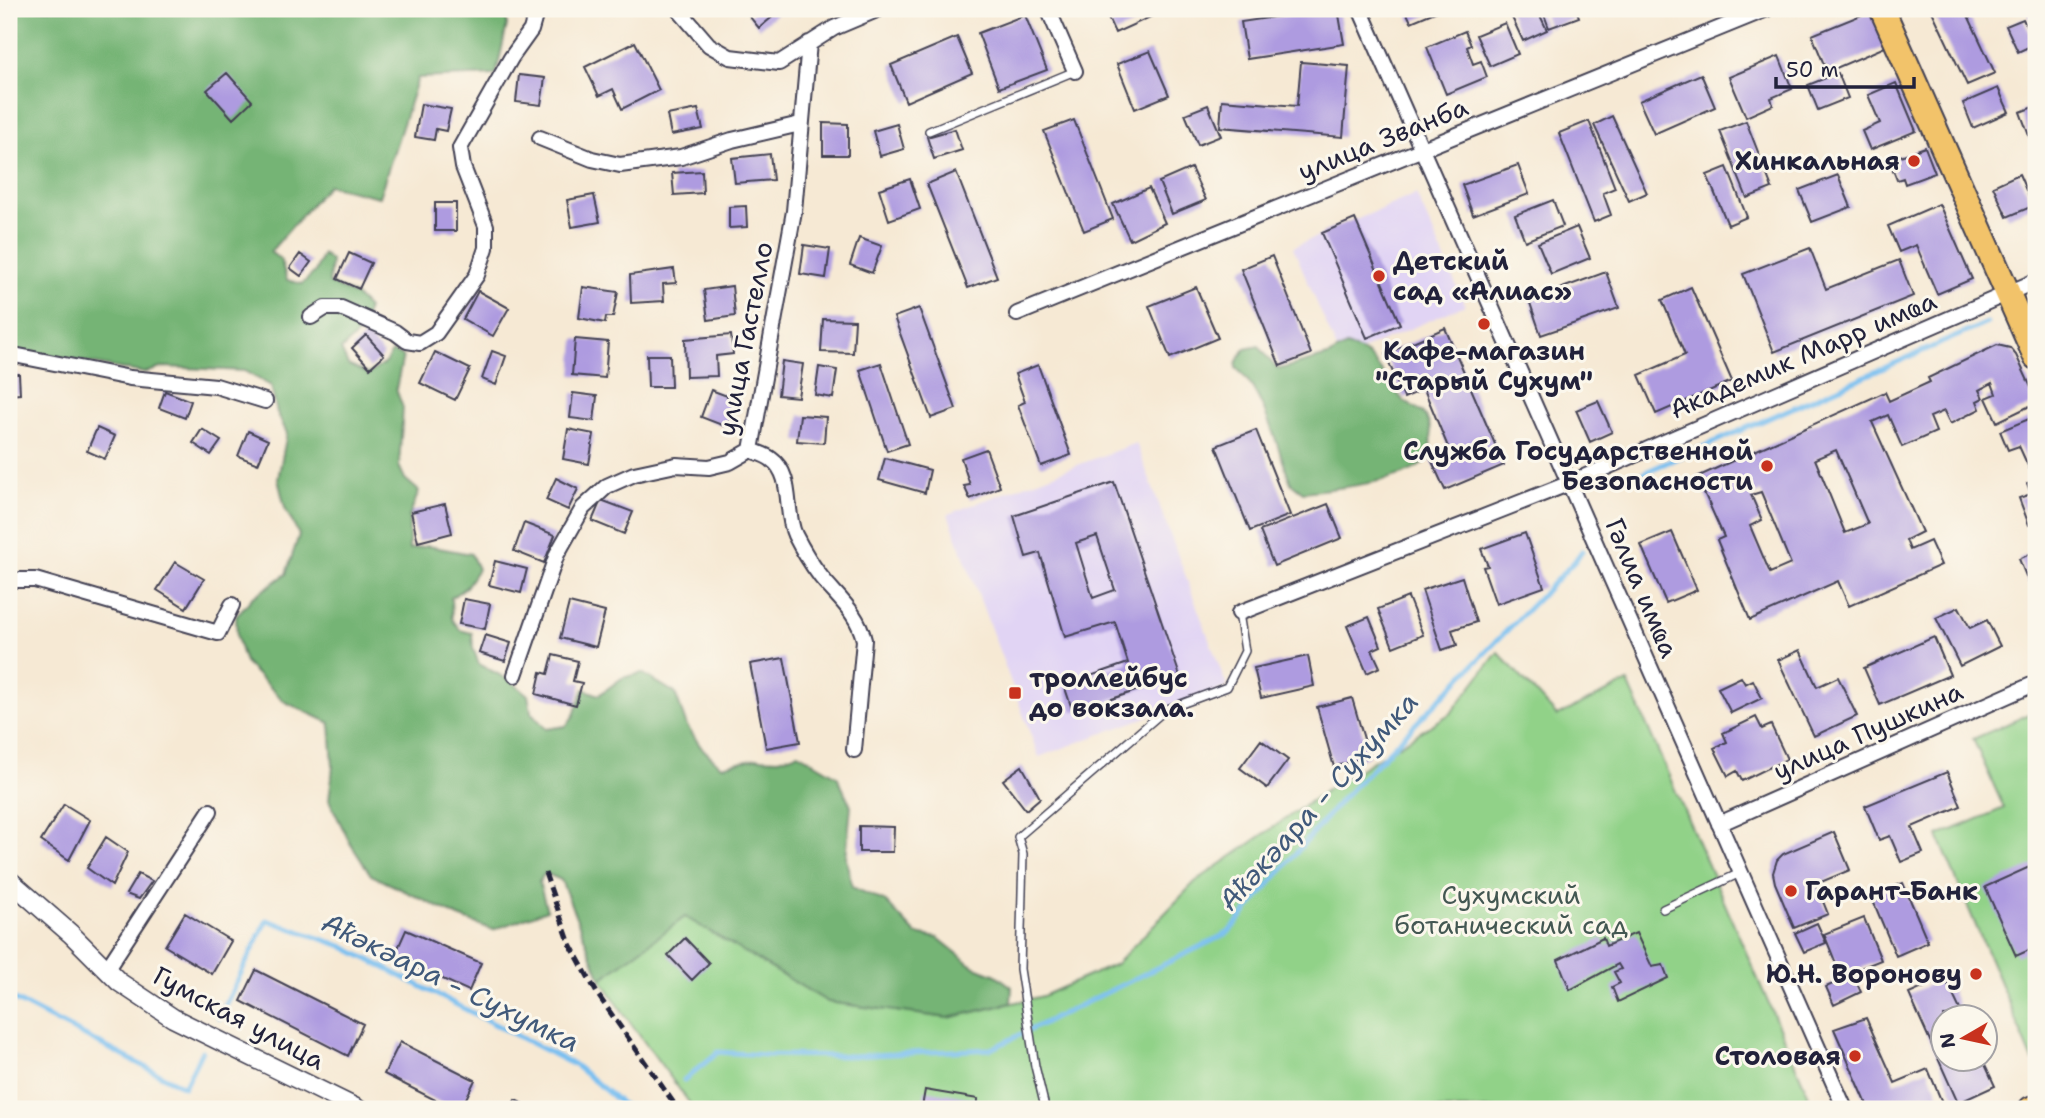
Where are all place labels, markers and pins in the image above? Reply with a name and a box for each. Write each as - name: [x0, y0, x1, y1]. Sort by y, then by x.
- place label: Хинкальная: [1735, 143, 1900, 178]
- marker: Хинкальная: [1906, 153, 1922, 169]
- place label: Детский сад «Алиас»: [1393, 243, 1572, 308]
- marker: Детский сад «Алиас»: [1371, 268, 1387, 284]
- marker: Кафе-магазин "Старый Сухум": [1476, 316, 1492, 332]
- place label: Кафе-магазин "Старый Сухум": [1375, 333, 1593, 398]
- place label: Служба Государственной Безопасности: [1403, 433, 1753, 498]
- marker: Служба Государственной Безопасности: [1759, 458, 1775, 474]
- place label: троллейбус до вокзала.: [1029, 660, 1194, 725]
- marker: троллейбус до вокзала.: [1007, 685, 1023, 701]
- place label: Гарант-Банк: [1805, 873, 1978, 908]
- marker: Гарант-Банк: [1783, 883, 1799, 899]
- place label: Ю.Н. Воронову: [1766, 956, 1962, 991]
- marker: Ю.Н. Воронову: [1968, 966, 1984, 982]
- place label: Столовая: [1714, 1038, 1841, 1073]
- marker: Столовая: [1847, 1048, 1863, 1064]

